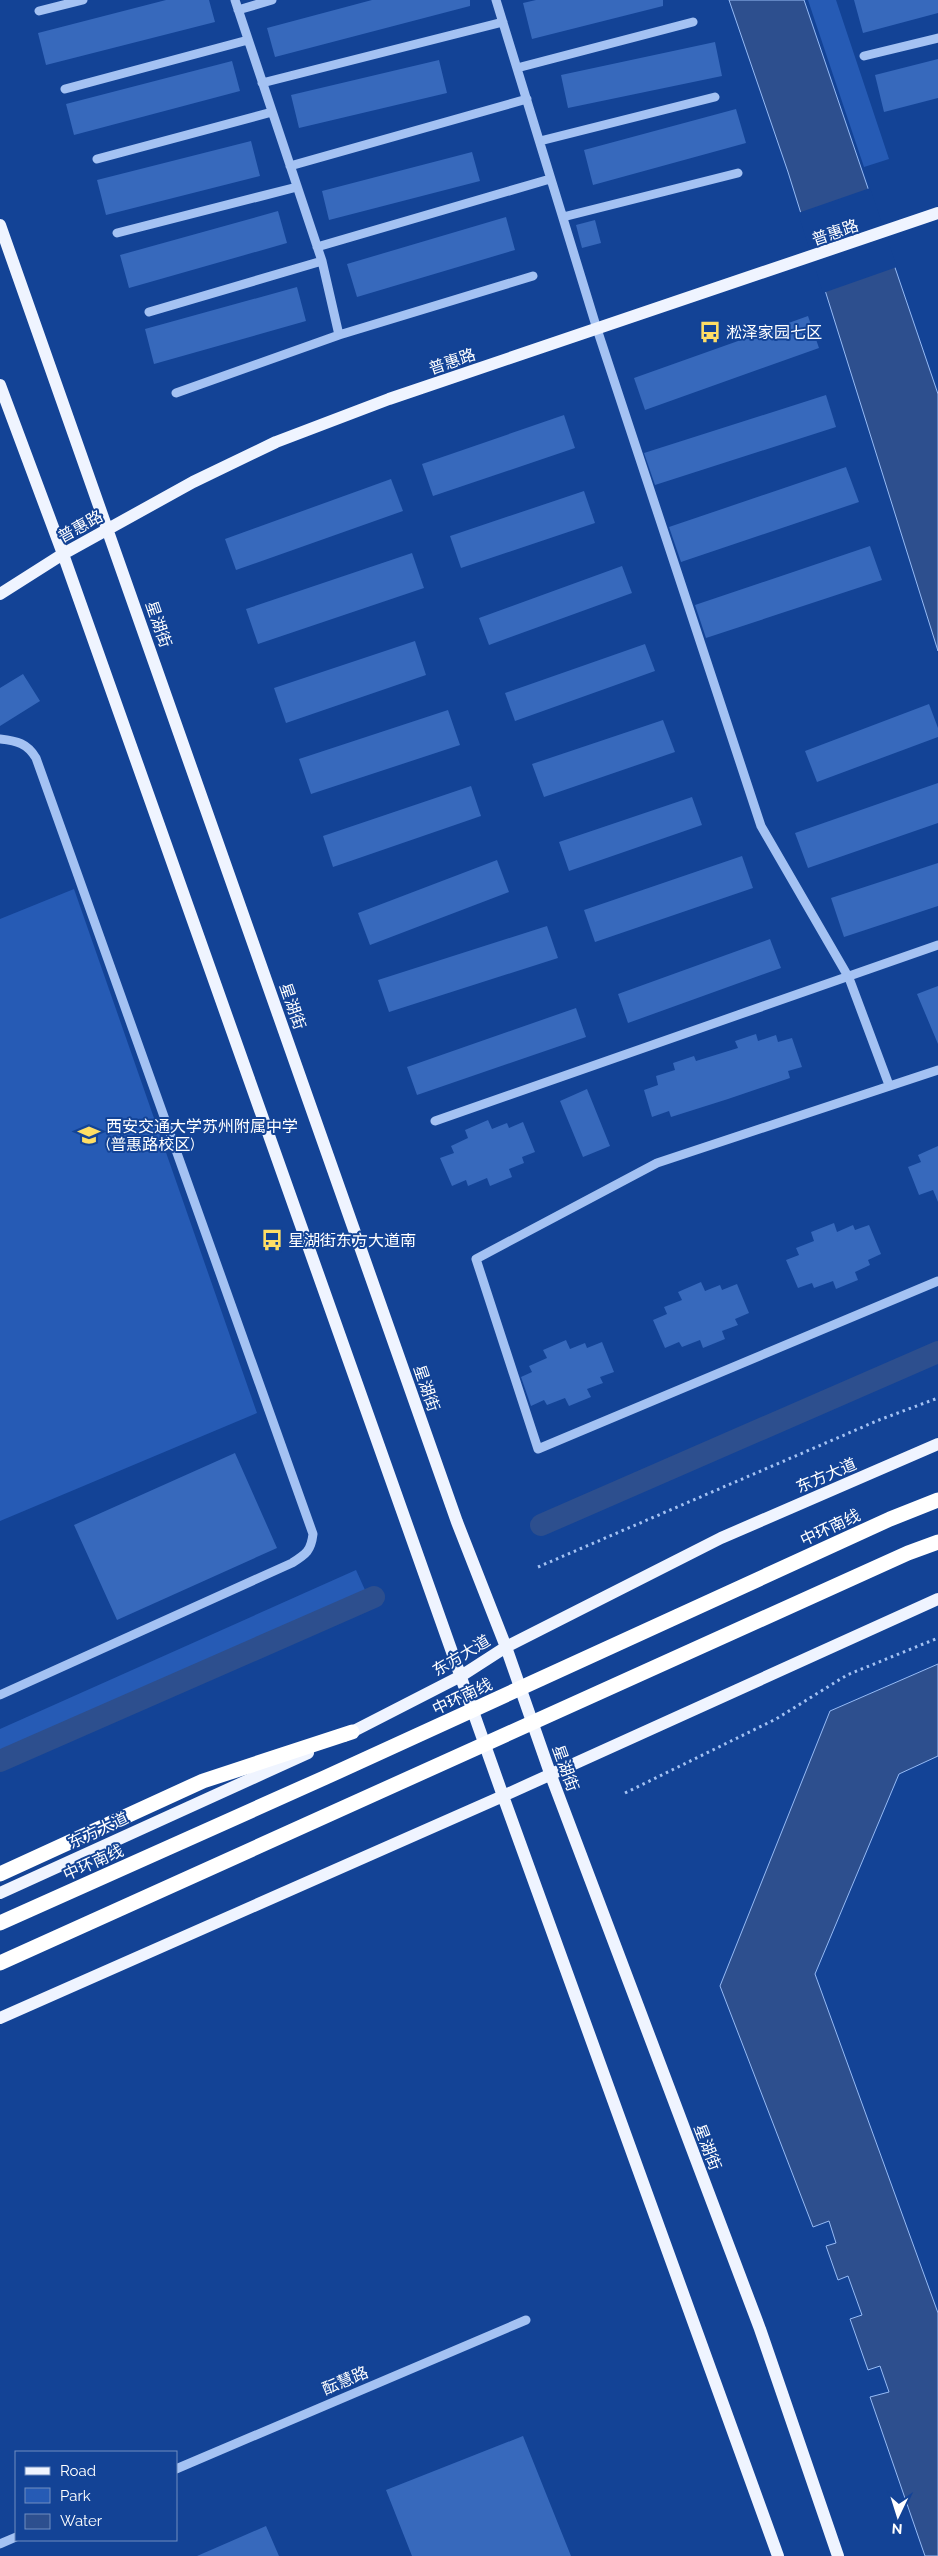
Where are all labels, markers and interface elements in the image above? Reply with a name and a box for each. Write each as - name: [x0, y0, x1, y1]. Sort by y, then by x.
- street label: 普惠路: [809, 216, 861, 249]
- bus stop icon: 淞泽家园七区: [697, 319, 723, 345]
- place label: 淞泽家园七区: [726, 323, 822, 342]
- street label: 普惠路: [426, 345, 478, 378]
- street label: 普惠路: [55, 506, 106, 546]
- street label: 星湖街: [142, 598, 175, 650]
- street label: 星湖街: [276, 980, 309, 1032]
- place label: 西安交通大学苏州附属中学 (普惠路校区): [106, 1117, 298, 1154]
- school or university icon: 西安交通大学苏州附属中学 (普惠路校区): [76, 1122, 102, 1148]
- bus stop icon: 星湖街东方大道南: [259, 1227, 285, 1253]
- place label: 星湖街东方大道南: [288, 1231, 416, 1250]
- street label: 星湖街: [410, 1362, 443, 1414]
- street label: 东方大道: [793, 1454, 859, 1497]
- street label: 中环南线: [797, 1505, 863, 1550]
- street label: 东方大道: [429, 1631, 494, 1680]
- street label: 中环南线: [429, 1674, 495, 1719]
- street label: 星湖街: [548, 1742, 583, 1794]
- street label: 东方大道: [65, 1808, 131, 1853]
- street label: 中环南线: [60, 1841, 126, 1884]
- street label: 星湖街: [690, 2121, 725, 2173]
- street label: 酝慧路: [319, 2362, 371, 2399]
- legend: [15, 2451, 178, 2541]
- text: Road: [60, 2462, 96, 2480]
- text: Park: [60, 2487, 91, 2505]
- north arrow: [873, 2491, 923, 2541]
- text: Water: [60, 2512, 103, 2530]
- text: N: [891, 2521, 903, 2537]

